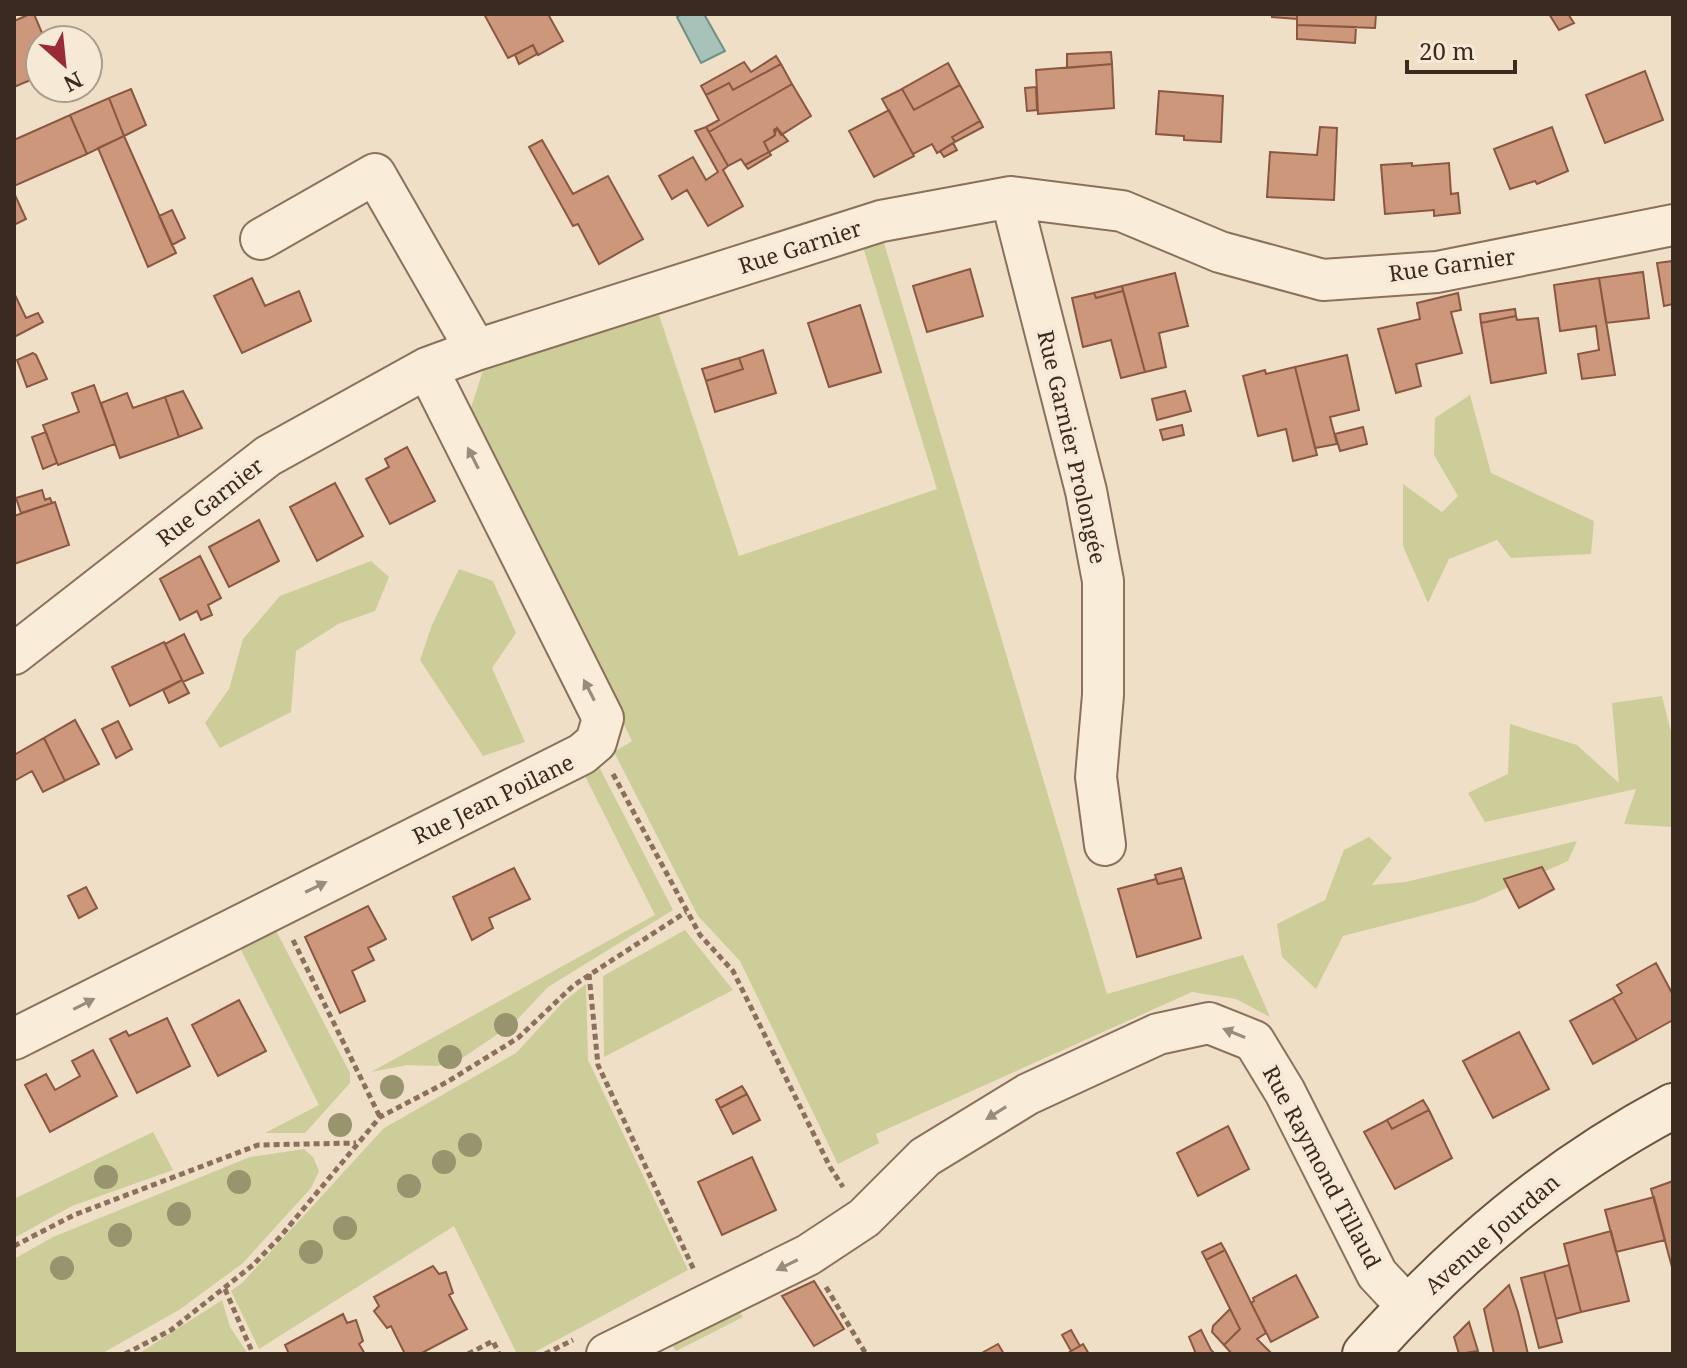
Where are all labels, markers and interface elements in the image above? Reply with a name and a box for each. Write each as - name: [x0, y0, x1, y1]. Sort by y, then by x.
- north arrow: [24, 24, 104, 104]
- scale bar: [1407, 24, 1515, 74]
- text: 20 m: [1419, 34, 1475, 67]
- text: N: [59, 65, 88, 100]
- street label: Rue Garnier: [734, 212, 866, 280]
- street label: Rue Garnier: [1387, 240, 1518, 288]
- street label: Rue Garnier Prolongée: [1031, 327, 1114, 567]
- one-way arrow: [466, 447, 479, 470]
- street label: Rue Garnier: [150, 450, 269, 552]
- one-way arrow: [583, 679, 596, 702]
- street label: Rue Jean Poilane: [407, 746, 578, 850]
- one-way arrow: [305, 880, 328, 894]
- one-way arrow: [72, 997, 95, 1010]
- one-way arrow: [1222, 1026, 1246, 1039]
- street label: Rue Raymond Tillaud: [1257, 1060, 1389, 1274]
- one-way arrow: [985, 1106, 1007, 1120]
- street label: Avenue Jourdan: [1418, 1166, 1565, 1300]
- one-way arrow: [775, 1258, 798, 1272]

